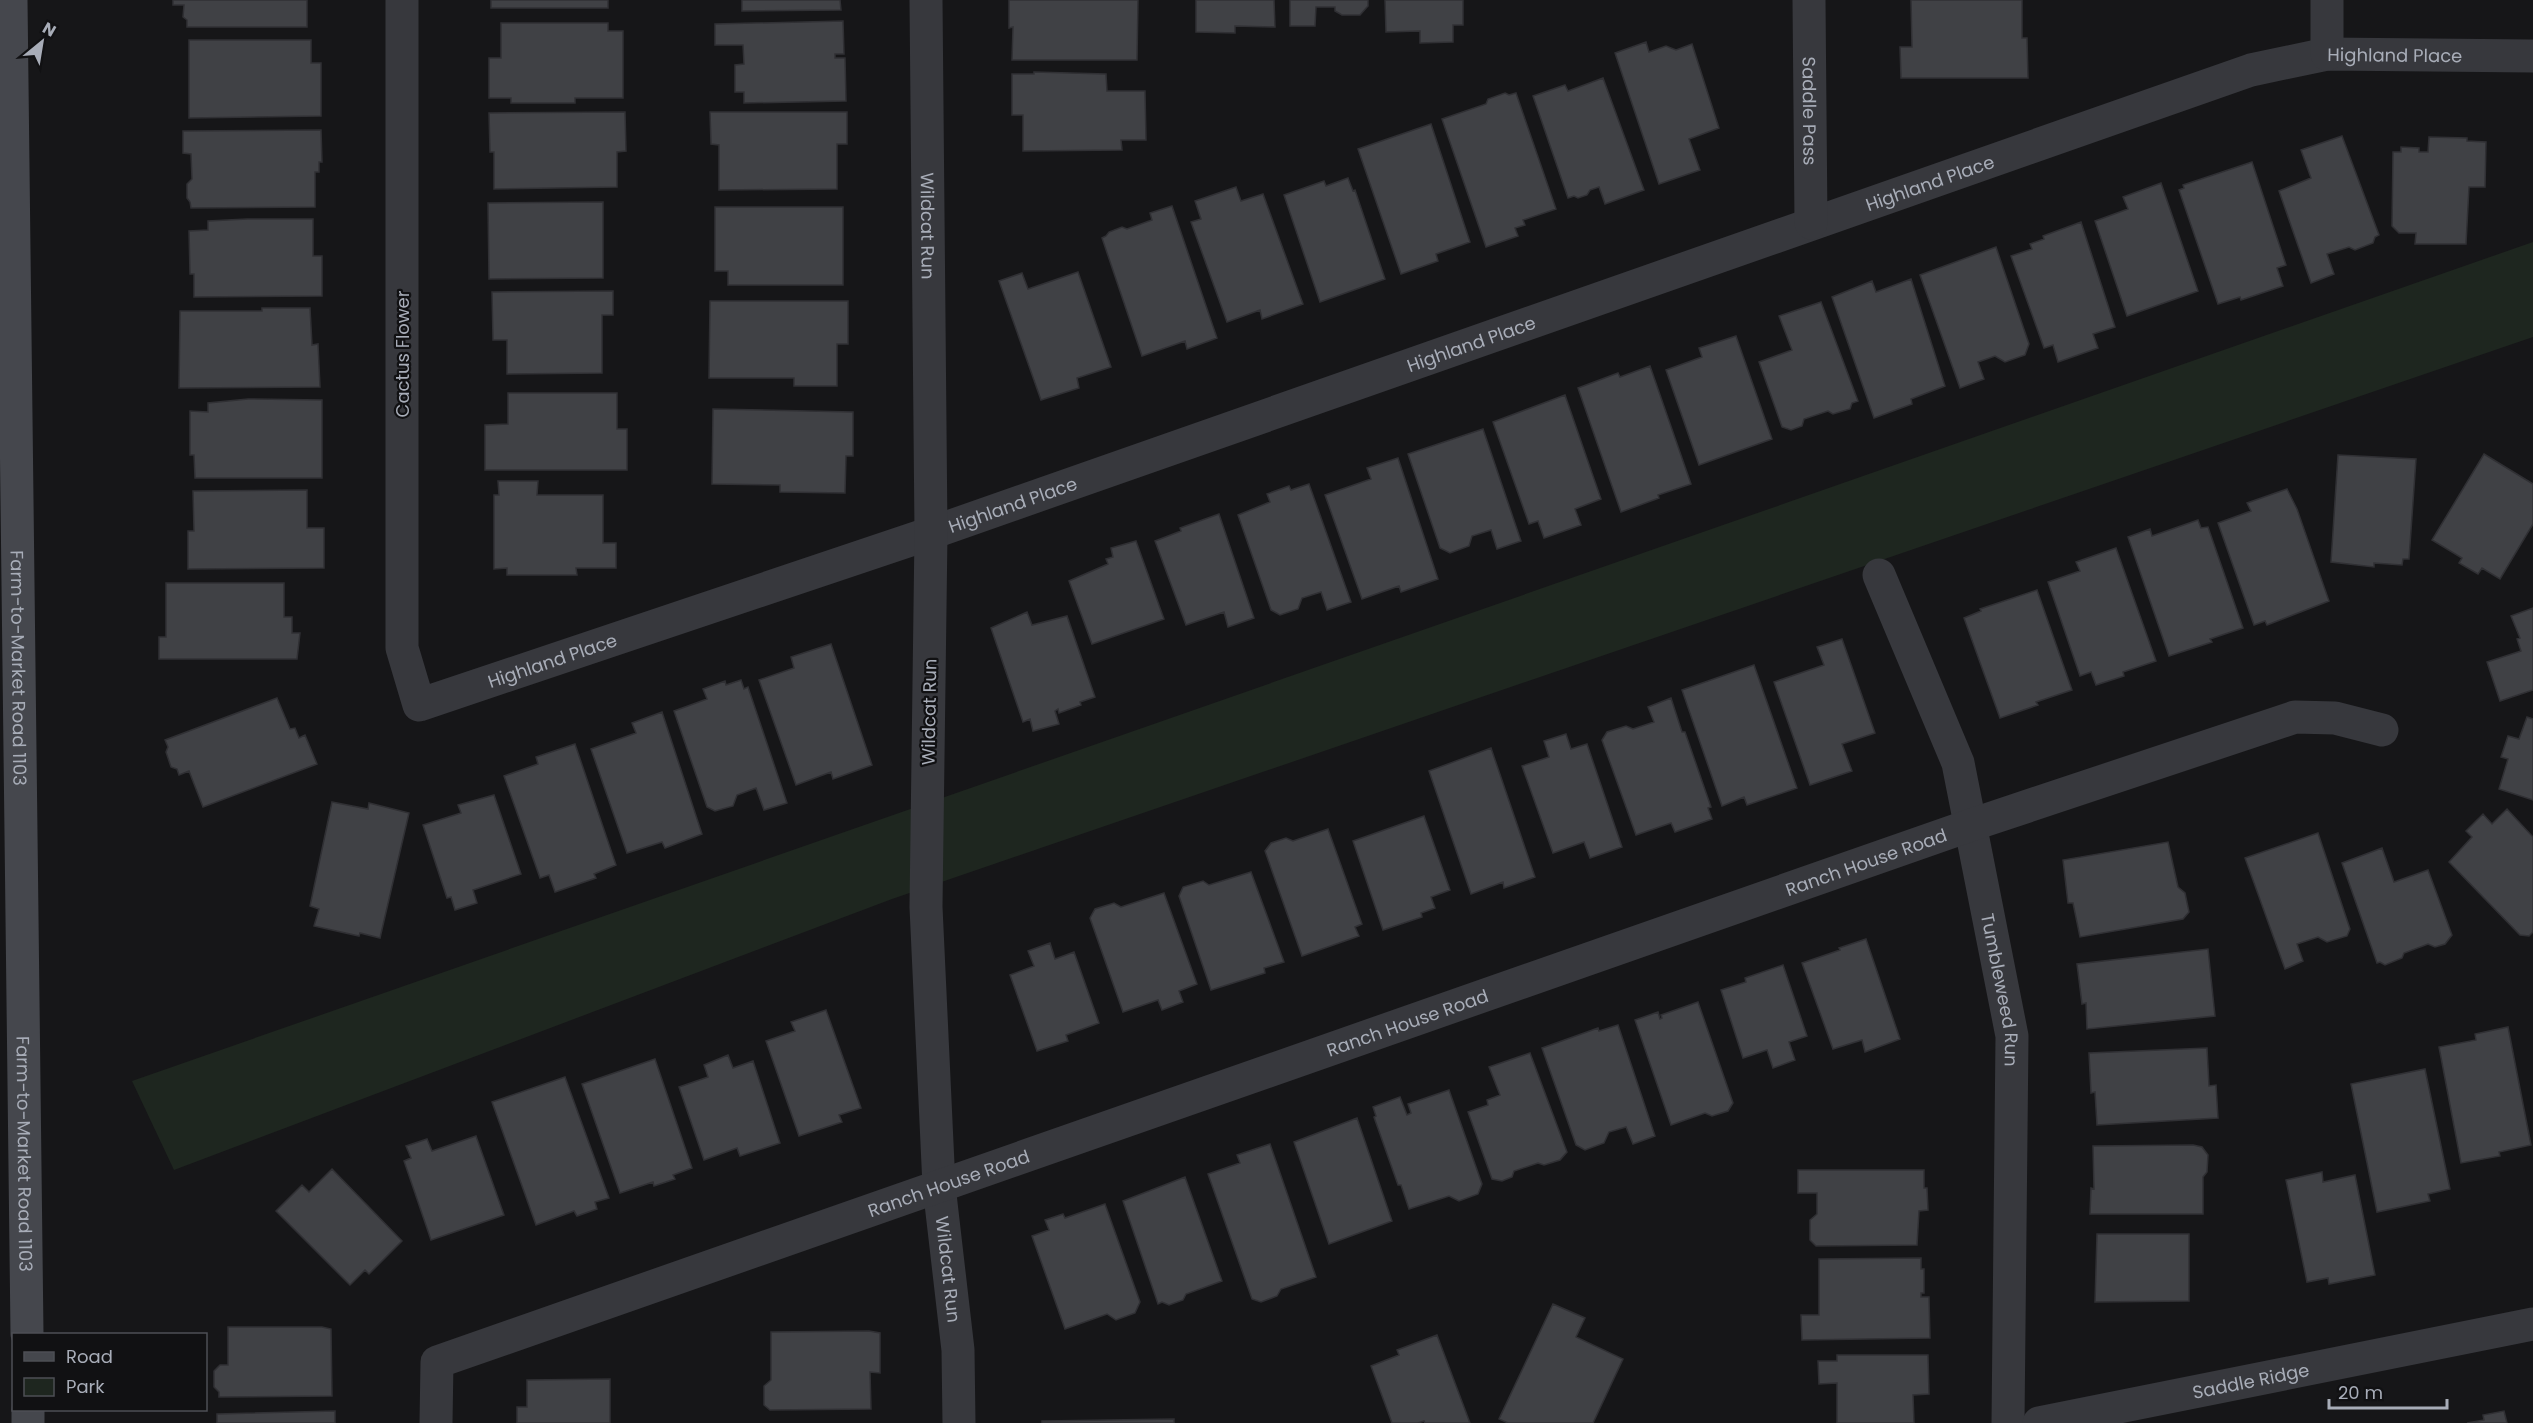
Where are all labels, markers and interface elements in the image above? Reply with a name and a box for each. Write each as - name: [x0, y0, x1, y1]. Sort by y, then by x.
- north arrow: [12, 12, 72, 72]
- text: N: [38, 16, 60, 42]
- street label: Highland Place: [2327, 42, 2462, 68]
- street label: Saddle Pass: [1797, 56, 1823, 166]
- street label: Highland Place: [1862, 149, 1998, 217]
- street label: Wildcat Run: [915, 172, 941, 280]
- street label: Cactus Flower: [390, 290, 415, 417]
- street label: Highland Place: [1403, 309, 1539, 378]
- street label: Highland Place: [945, 470, 1080, 539]
- street label: Farm-to-Market Road 1103: [5, 550, 33, 786]
- street label: Highland Place: [484, 627, 620, 694]
- street label: Wildcat Run: [916, 658, 942, 766]
- street label: Ranch House Road: [1782, 822, 1950, 902]
- street label: Tumbleweed Run: [1975, 911, 2025, 1067]
- street label: Ranch House Road: [1323, 983, 1491, 1062]
- street label: Farm-to-Market Road 1103: [11, 1036, 39, 1272]
- street label: Ranch House Road: [864, 1143, 1033, 1223]
- street label: Wildcat Run: [930, 1214, 967, 1324]
- legend: [12, 1333, 207, 1411]
- text: Road: [66, 1344, 113, 1369]
- street label: Saddle Ridge: [2190, 1357, 2311, 1404]
- scale bar: [2329, 1372, 2448, 1410]
- text: Park: [66, 1374, 105, 1399]
- text: 20 m: [2338, 1380, 2383, 1405]

